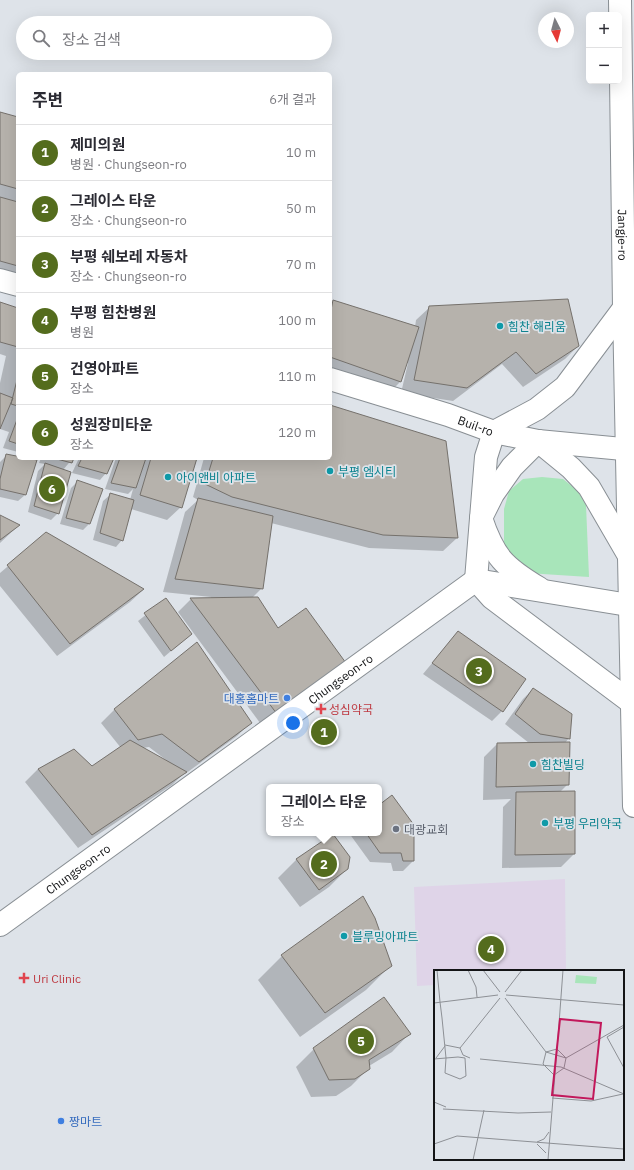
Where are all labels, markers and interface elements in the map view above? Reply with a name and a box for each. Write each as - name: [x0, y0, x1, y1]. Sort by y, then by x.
- north arrow: [538, 12, 574, 48]
- map controls: [586, 12, 622, 84]
- button: +: [586, 12, 622, 48]
- search box: [16, 16, 332, 60]
- icon: search: [30, 27, 52, 49]
- text: 장소 검색: [62, 30, 121, 49]
- button: −: [586, 48, 622, 84]
- text: 주변: [32, 89, 63, 111]
- text: 6개 결과: [269, 91, 316, 108]
- text: 제미의원: [70, 135, 125, 154]
- text: 1: [41, 144, 49, 161]
- text: 10 m: [286, 144, 316, 161]
- text: 병원 · Chungseon-ro: [70, 156, 187, 173]
- text: 그레이스 타운: [70, 191, 156, 210]
- text: 2: [41, 200, 49, 217]
- text: 50 m: [286, 200, 316, 217]
- street label: Jangje-ro: [615, 209, 631, 261]
- text: 장소 · Chungseon-ro: [70, 212, 187, 229]
- text: 부평 쉐보레 자동차: [70, 247, 187, 266]
- text: 3: [41, 256, 49, 273]
- text: 70 m: [286, 256, 316, 273]
- text: 장소 · Chungseon-ro: [70, 268, 187, 285]
- text: 부평 힘찬병원: [70, 303, 156, 322]
- text: 4: [41, 312, 49, 329]
- text: 100 m: [278, 312, 316, 329]
- place label: 힘찬 해리움: [508, 319, 566, 334]
- marker: 힘찬 해리움: [495, 321, 505, 331]
- text: 병원: [70, 324, 94, 341]
- text: 건영아파트: [70, 359, 139, 378]
- text: 5: [41, 368, 49, 385]
- text: 110 m: [278, 368, 316, 385]
- text: 장소: [70, 380, 94, 397]
- street label: Buil-ro: [456, 412, 496, 439]
- text: 성원장미타운: [70, 415, 153, 434]
- text: 6: [41, 424, 49, 441]
- text: 120 m: [278, 424, 316, 441]
- text: 장소: [70, 436, 94, 453]
- place label: 부평 엠시티: [338, 464, 396, 479]
- marker: 부평 엠시티: [325, 466, 335, 476]
- place label: 아이앤비 아파트: [176, 470, 256, 485]
- marker: 아이앤비 아파트: [163, 472, 173, 482]
- pin: 6: [39, 474, 65, 504]
- street label: Chungseon-ro: [305, 650, 376, 707]
- pin: 3: [466, 656, 492, 686]
- place label: 대홍홈마트: [224, 691, 279, 706]
- marker: 대홍홈마트: [282, 693, 292, 703]
- place label: 성심약국: [329, 702, 373, 717]
- marker: 성심약국: [316, 704, 326, 714]
- your location: [283, 713, 303, 733]
- pin: 1: [311, 717, 337, 747]
- place label: 힘찬빌딩: [541, 757, 585, 772]
- marker: 힘찬빌딩: [528, 759, 538, 769]
- popup: [266, 784, 382, 836]
- text: 그레이스 타운: [281, 792, 367, 811]
- text: 장소: [281, 813, 305, 830]
- place label: 부평 우리약국: [553, 816, 622, 831]
- marker: 부평 우리약국: [540, 818, 550, 828]
- place label: 대광교회: [404, 822, 448, 837]
- marker: 대광교회: [391, 824, 401, 834]
- street label: Chungseon-ro: [42, 840, 113, 897]
- pin: 2: [311, 849, 337, 879]
- place label: 블루밍아파트: [352, 929, 418, 944]
- marker: 블루밍아파트: [339, 931, 349, 941]
- pin: 4: [478, 934, 504, 964]
- inset map: [434, 970, 624, 1160]
- place label: Uri Clinic: [33, 971, 81, 986]
- marker: Uri Clinic: [18, 972, 30, 984]
- pin: 5: [348, 1026, 374, 1056]
- place label: 짱마트: [69, 1114, 102, 1129]
- marker: 짱마트: [56, 1116, 66, 1126]

